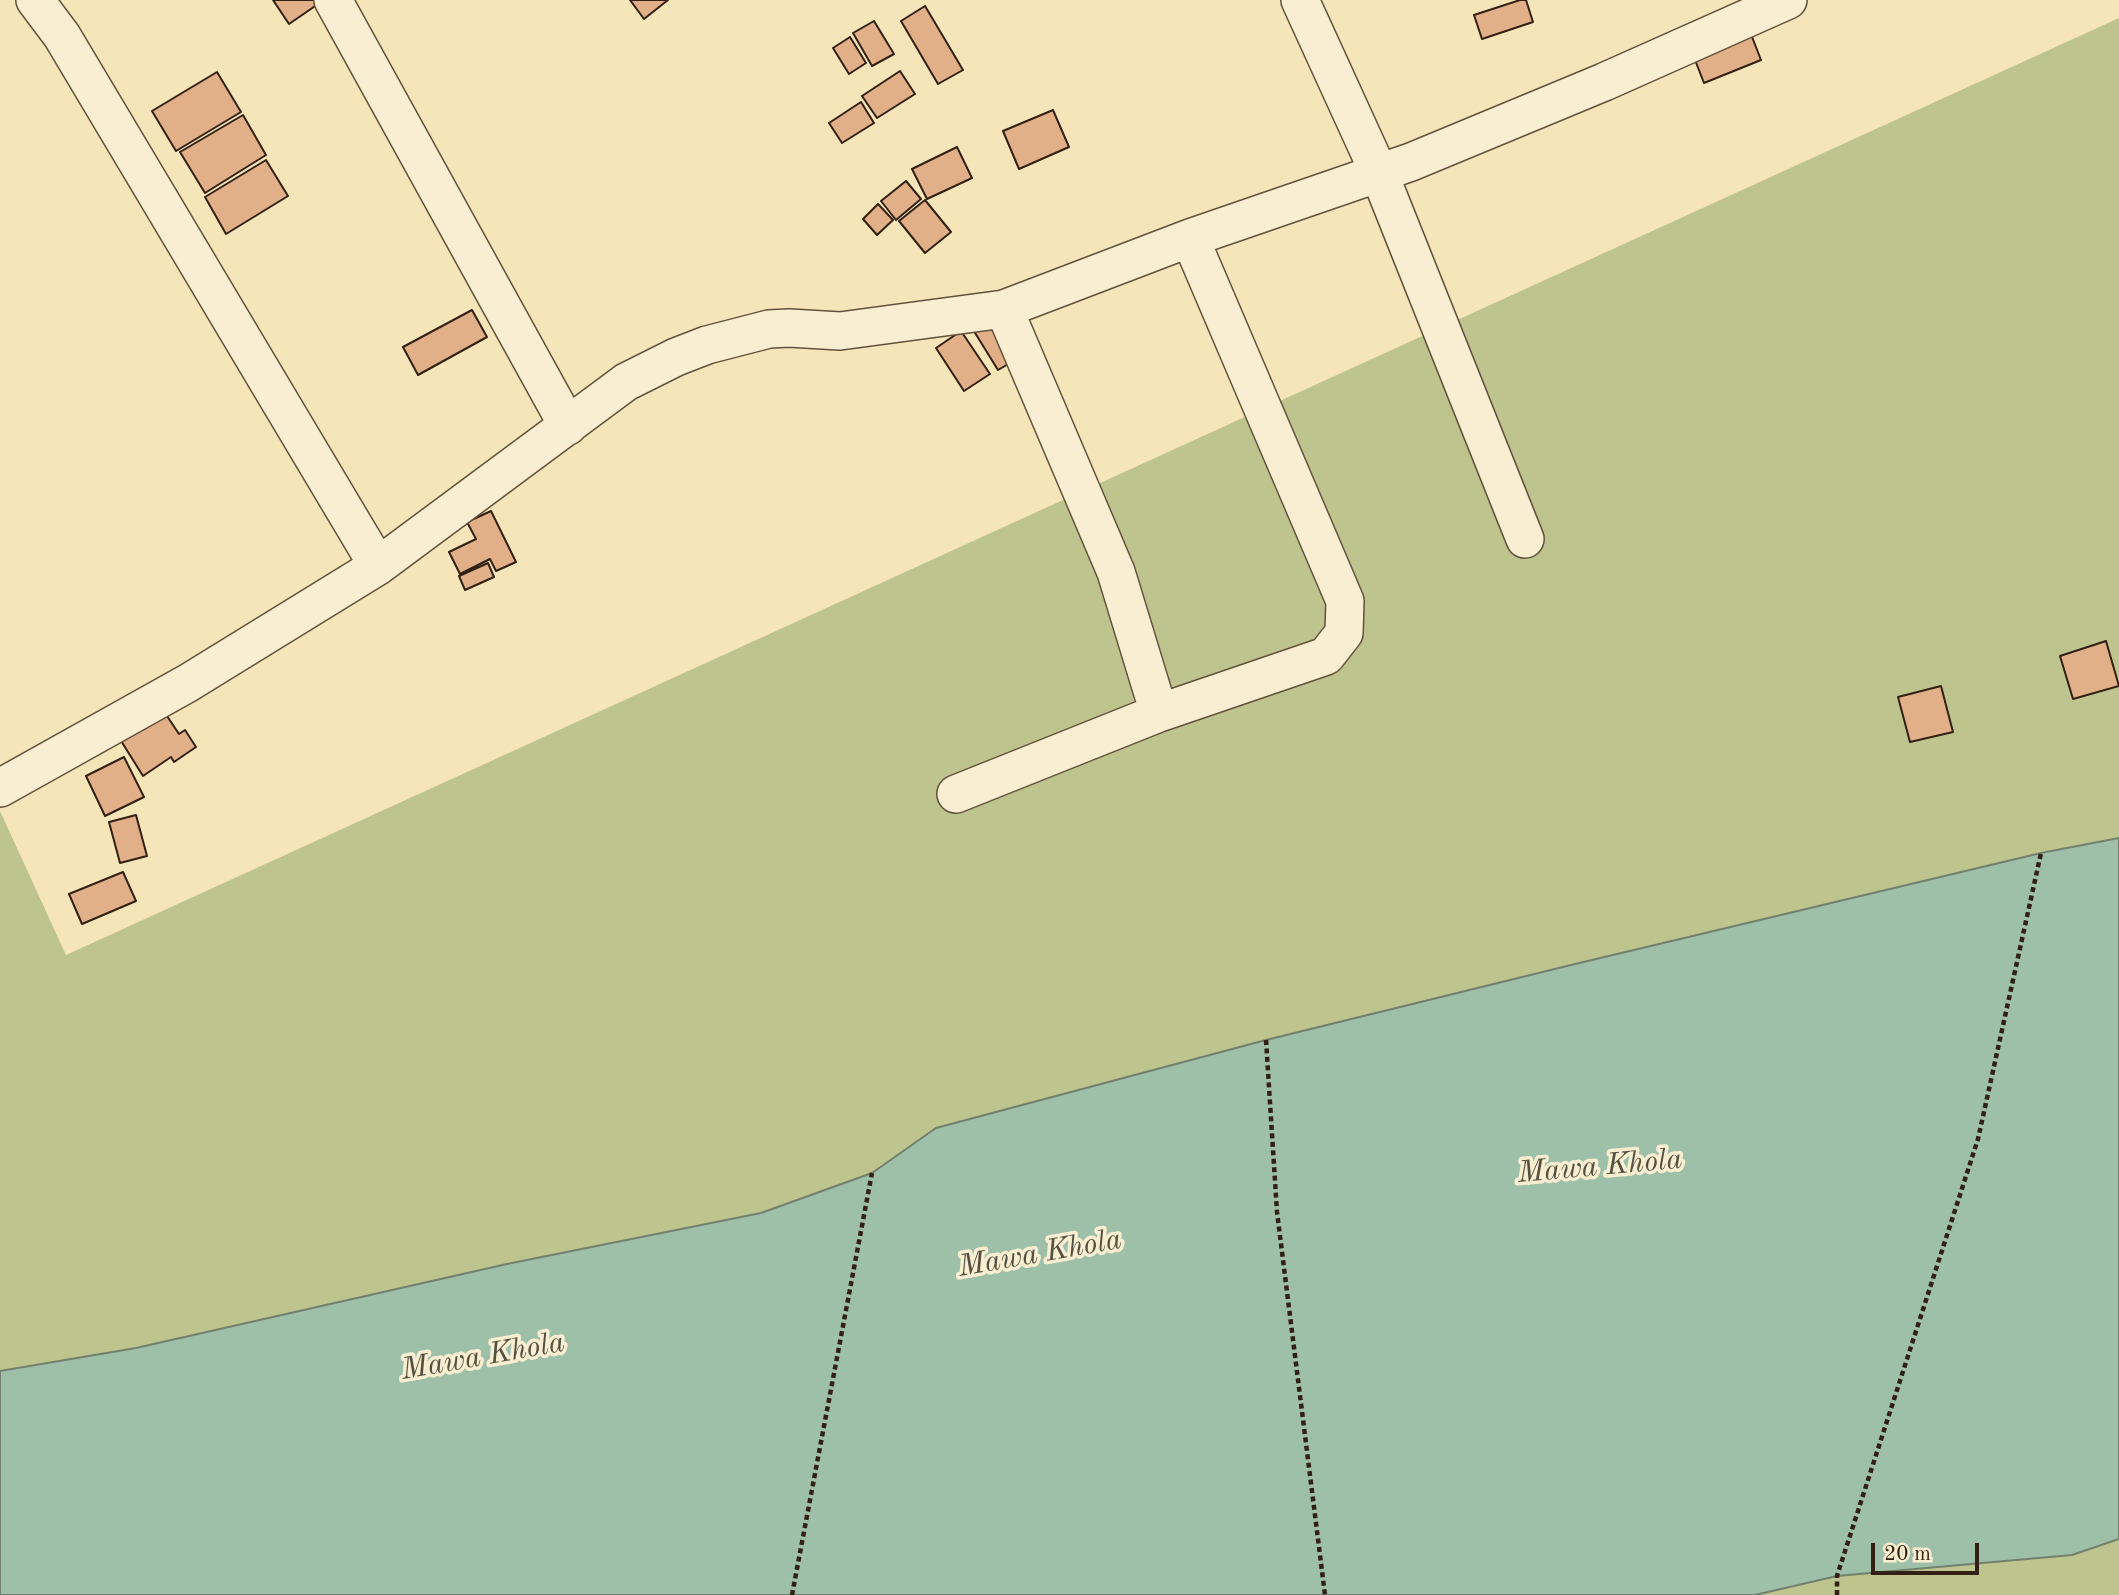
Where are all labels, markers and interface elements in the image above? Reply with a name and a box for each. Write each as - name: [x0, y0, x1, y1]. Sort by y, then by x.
- water label: Mawa Khola: [1516, 1142, 1684, 1192]
- water label: Mawa Khola: [955, 1222, 1125, 1286]
- water label: Mawa Khola: [398, 1325, 568, 1389]
- scale bar: [1874, 1528, 1982, 1572]
- text: 20 m: [1884, 1544, 1931, 1565]

